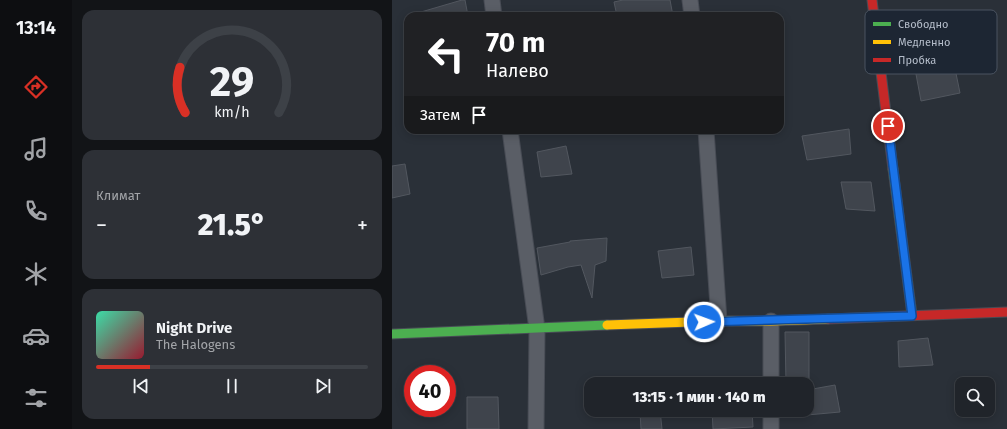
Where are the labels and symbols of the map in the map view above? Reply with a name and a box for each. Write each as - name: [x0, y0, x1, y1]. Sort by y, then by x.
- legend: [865, 10, 997, 74]
- text: Свободно: [898, 18, 948, 31]
- text: Медленно: [898, 36, 950, 49]
- text: Пробка: [898, 54, 936, 67]
- pin: [871, 109, 905, 143]
- position arrow: [683, 301, 725, 343]
- speed limit sign: 40: [404, 365, 456, 417]

